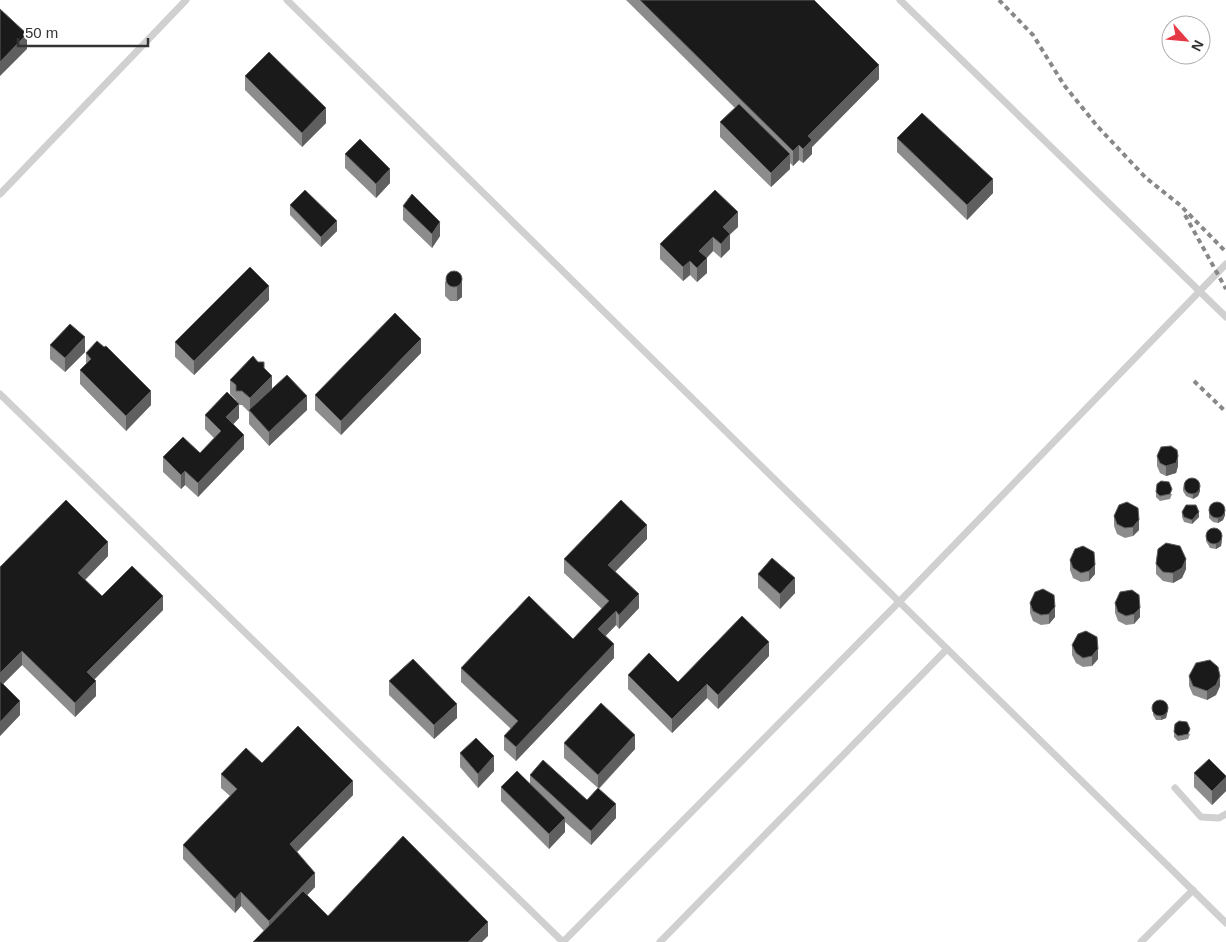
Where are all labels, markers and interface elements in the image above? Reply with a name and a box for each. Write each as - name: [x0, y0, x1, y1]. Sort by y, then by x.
- scale bar: [18, 15, 148, 47]
- north arrow: [1161, 15, 1211, 65]
- text: 50 m: [25, 24, 58, 41]
- text: N: [1188, 38, 1207, 54]

